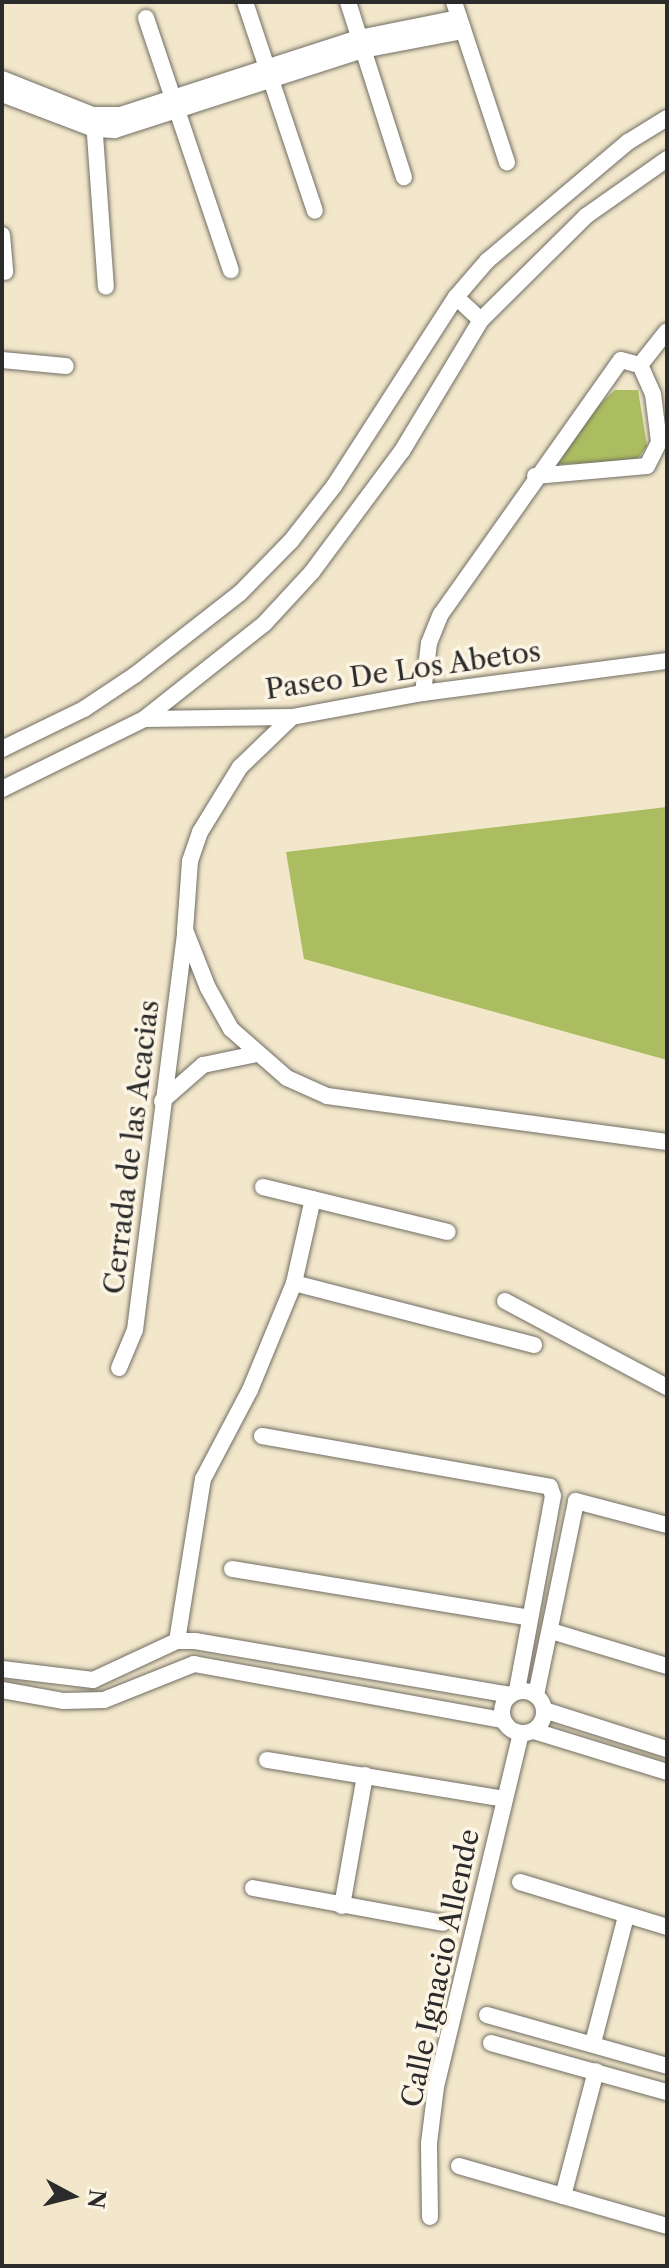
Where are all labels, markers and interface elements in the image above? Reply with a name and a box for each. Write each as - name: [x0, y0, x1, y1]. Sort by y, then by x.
- street label: Paseo De Los Abetos: [263, 634, 543, 706]
- street label: Cerrada de las Acacias: [96, 997, 166, 1297]
- street label: Calle Ignacio Allende: [394, 1825, 486, 2111]
- north arrow: [32, 2156, 112, 2236]
- text: N: [82, 2188, 111, 2210]

